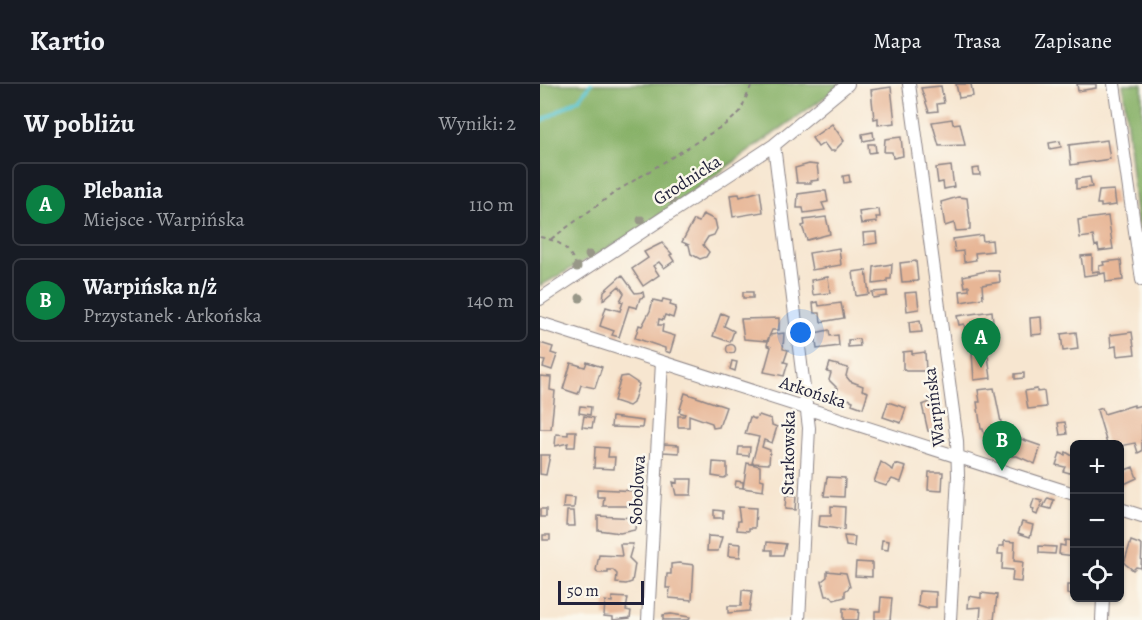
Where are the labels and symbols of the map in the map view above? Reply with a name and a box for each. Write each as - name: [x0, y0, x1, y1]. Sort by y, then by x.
- street label: Grodnicka: [648, 149, 726, 211]
- your location: [786, 318, 815, 347]
- pin: A: [962, 318, 1000, 368]
- street label: Warpińska: [917, 365, 951, 449]
- street label: Arkońska: [776, 370, 850, 414]
- street label: Starkowska: [775, 410, 801, 496]
- pin: B: [982, 422, 1022, 471]
- street label: Sobolowa: [623, 454, 651, 526]
- scale bar: [558, 578, 644, 606]

